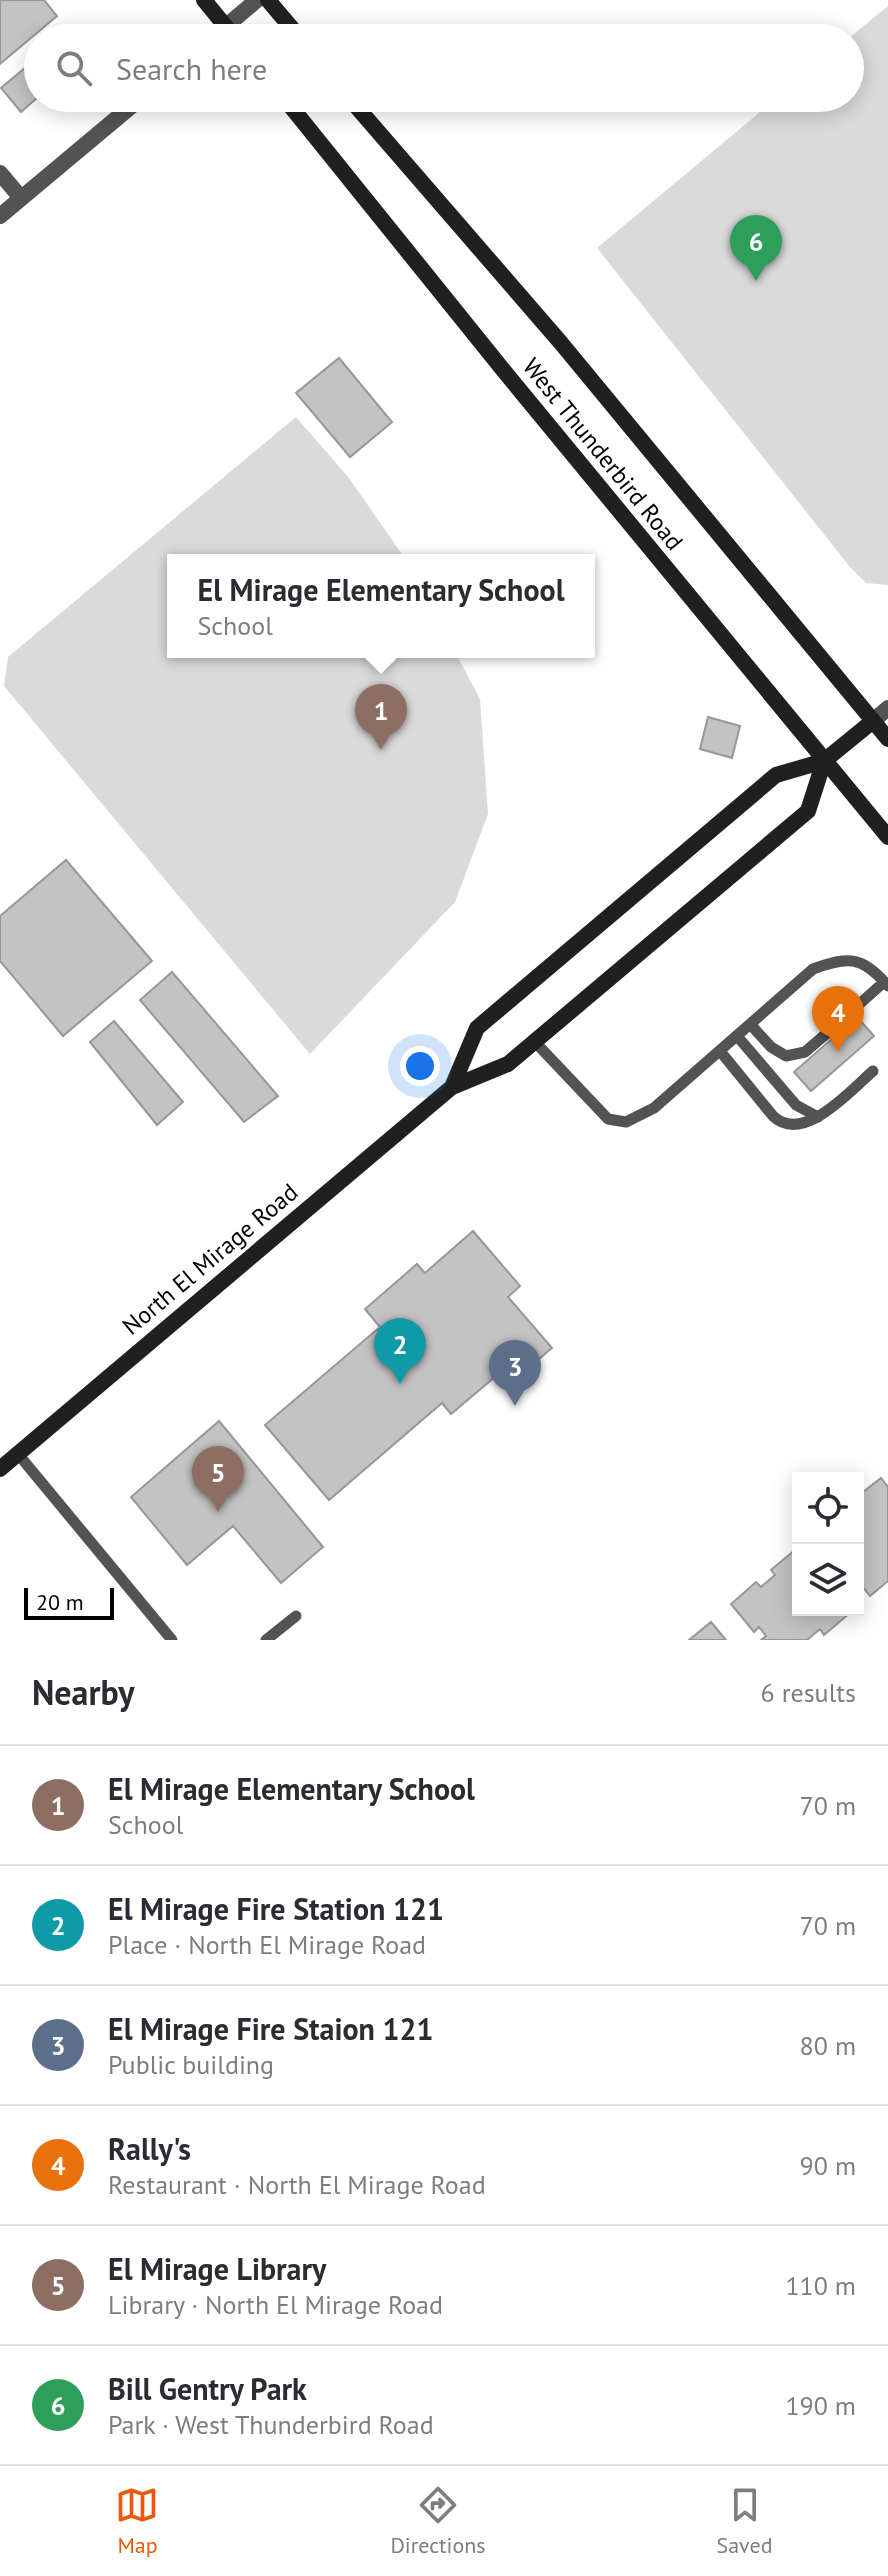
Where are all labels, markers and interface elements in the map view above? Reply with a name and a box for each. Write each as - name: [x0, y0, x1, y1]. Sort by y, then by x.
- search box: [24, 24, 864, 112]
- icon: search: [52, 46, 96, 90]
- text: Search here: [116, 49, 267, 88]
- pin: 6: [730, 215, 782, 281]
- street label: West Thunderbird Road: [516, 352, 690, 556]
- popup: [167, 554, 595, 658]
- text: El Mirage Elementary School: [198, 570, 564, 609]
- text: School: [198, 609, 273, 642]
- pin: 1: [355, 684, 407, 750]
- pin: 4: [812, 986, 864, 1052]
- your location: [400, 1046, 440, 1086]
- street label: North El Mirage Road: [116, 1177, 304, 1341]
- pin: 2: [374, 1318, 426, 1384]
- pin: 3: [489, 1340, 541, 1406]
- pin: 5: [192, 1446, 244, 1512]
- map controls: [792, 1472, 864, 1616]
- button: locate: [792, 1472, 864, 1544]
- button: layers: [792, 1544, 864, 1616]
- scale bar: [24, 1584, 114, 1620]
- text: 20 m: [36, 1588, 84, 1616]
- text: Nearby: [32, 1670, 134, 1714]
- text: 6 results: [761, 1676, 856, 1709]
- text: El Mirage Elementary School: [108, 1769, 475, 1808]
- text: 1: [51, 1789, 65, 1822]
- text: 70 m: [800, 1789, 856, 1822]
- text: School: [108, 1808, 183, 1841]
- text: El Mirage Fire Station 121: [108, 1889, 444, 1928]
- text: 2: [51, 1909, 65, 1942]
- text: 70 m: [800, 1909, 856, 1942]
- text: Place · North El Mirage Road: [108, 1928, 426, 1961]
- text: El Mirage Fire Staion 121: [108, 2009, 434, 2048]
- text: 3: [51, 2029, 65, 2062]
- text: 80 m: [800, 2029, 856, 2062]
- text: Public building: [108, 2048, 274, 2081]
- text: Rally's: [108, 2129, 191, 2168]
- text: 4: [51, 2149, 65, 2182]
- text: 90 m: [800, 2149, 856, 2182]
- text: Restaurant · North El Mirage Road: [108, 2168, 486, 2201]
- text: El Mirage Library: [108, 2249, 326, 2288]
- text: 5: [51, 2269, 65, 2302]
- text: 110 m: [785, 2269, 856, 2302]
- text: Library · North El Mirage Road: [108, 2288, 443, 2321]
- text: Bill Gentry Park: [108, 2369, 307, 2408]
- text: 6: [51, 2389, 65, 2422]
- text: 190 m: [785, 2389, 856, 2422]
- text: Park · West Thunderbird Road: [108, 2408, 434, 2441]
- tab: Map: [115, 2483, 159, 2559]
- tab: Directions: [390, 2483, 486, 2559]
- tab: Saved: [717, 2483, 772, 2559]

